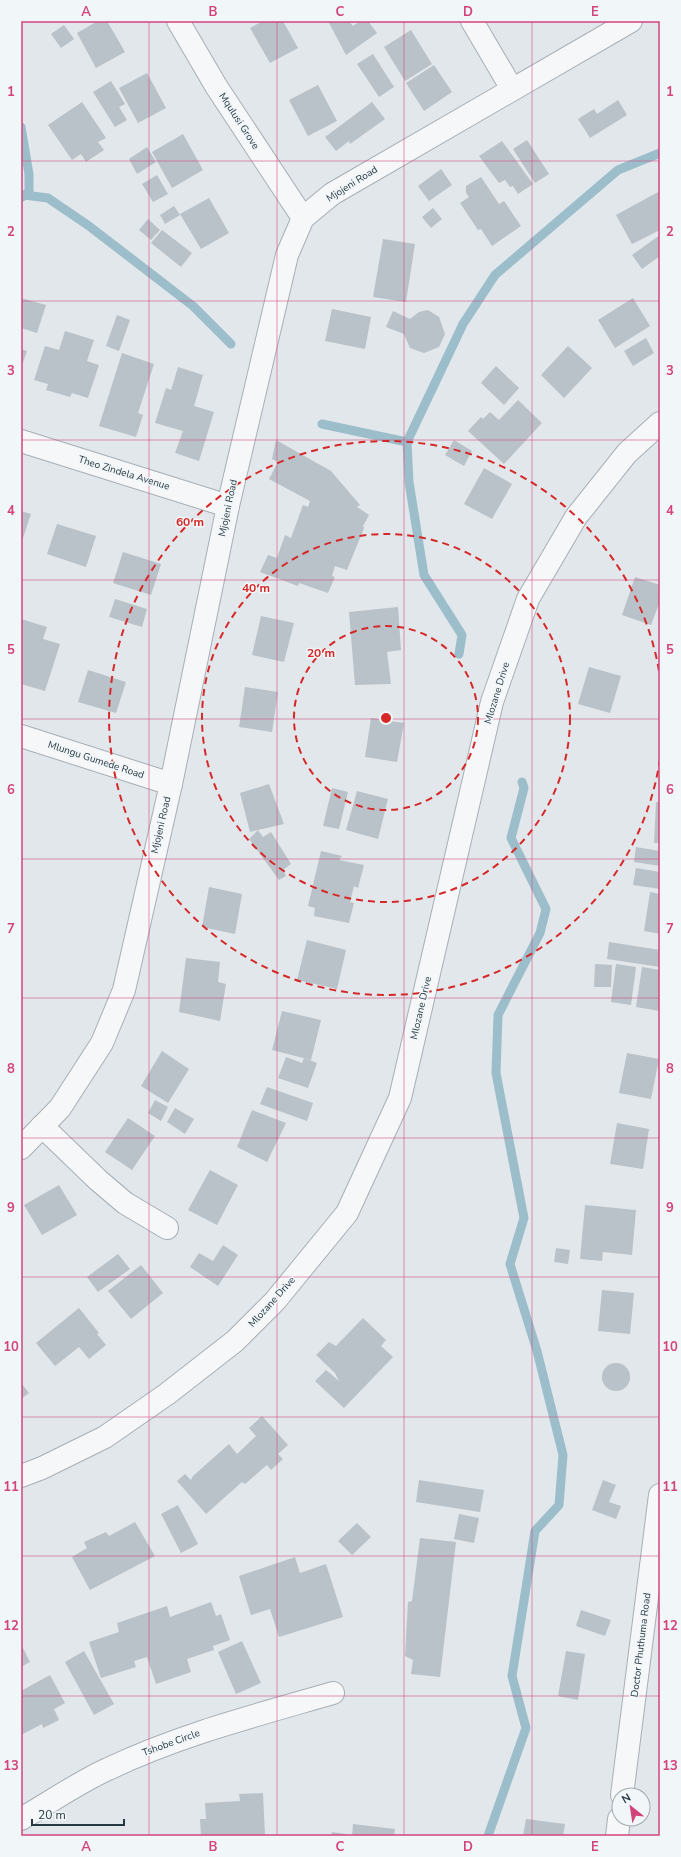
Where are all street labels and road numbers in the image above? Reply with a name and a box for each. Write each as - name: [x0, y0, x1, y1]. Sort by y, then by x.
- street label: Mqulusi Grove: [215, 90, 263, 152]
- street label: Mjojeni Road: [324, 163, 380, 205]
- street label: Theo Zindela Avenue: [76, 452, 172, 494]
- street label: Mjojeni Road: [215, 478, 241, 538]
- street label: Mlozane Drive: [481, 660, 513, 726]
- street label: Mlungu Gumede Road: [46, 738, 146, 782]
- street label: Mjojeni Road: [148, 795, 174, 855]
- street label: Mlozane Drive: [407, 975, 435, 1041]
- street label: Mlozane Drive: [245, 1273, 299, 1331]
- street label: Doctor Phuthuma Road: [628, 1592, 654, 1698]
- street label: Tshobe Circle: [140, 1726, 202, 1760]

